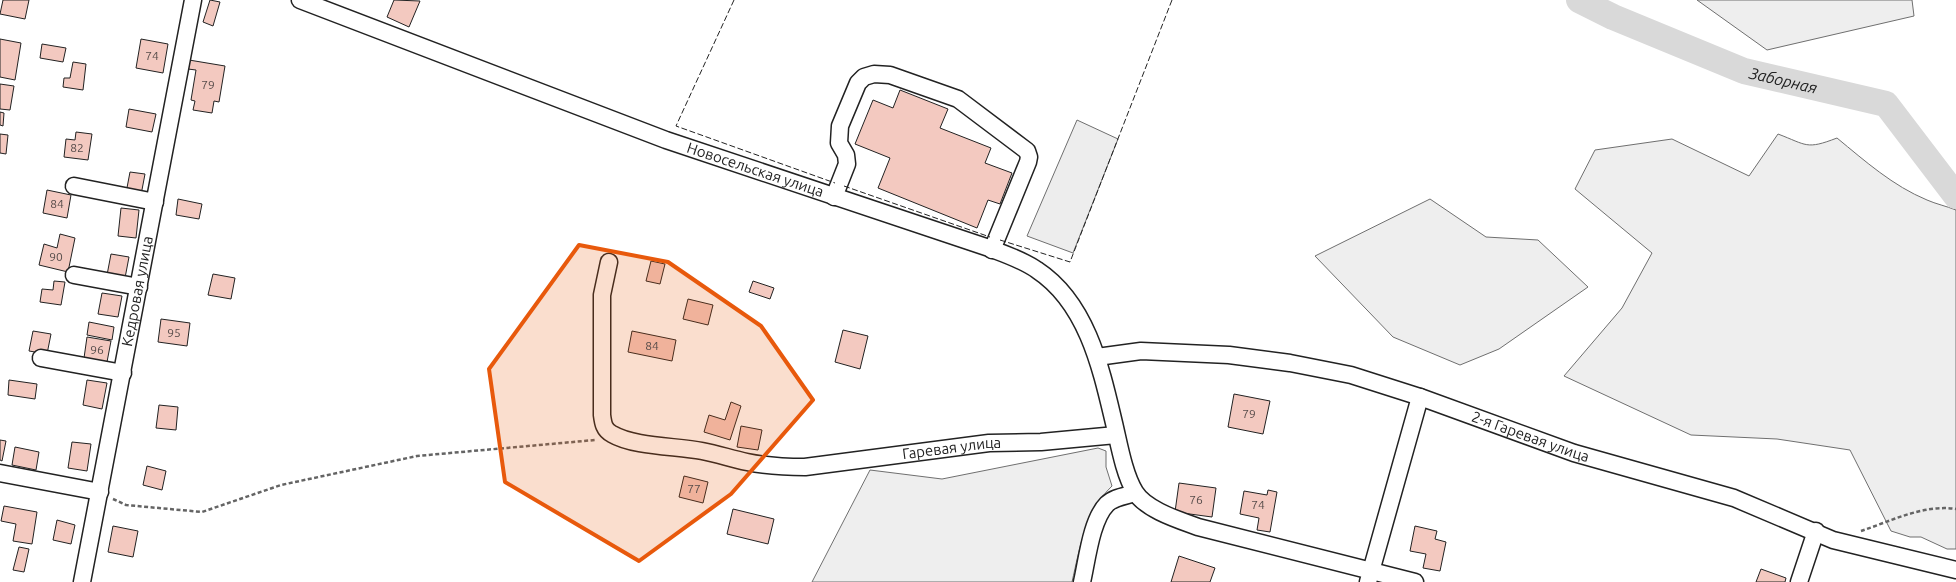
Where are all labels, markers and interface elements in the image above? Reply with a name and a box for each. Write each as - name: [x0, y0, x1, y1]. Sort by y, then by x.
- house number: 74: [145, 49, 159, 62]
- water label: Заборная: [1747, 63, 1819, 97]
- house number: 79: [201, 78, 215, 91]
- street label: Новосельская улица: [685, 139, 826, 200]
- house number: 82: [70, 141, 84, 154]
- house number: 84: [50, 197, 64, 210]
- street label: Кедровая улица: [118, 234, 156, 348]
- house number: 90: [49, 250, 63, 263]
- house number: 95: [167, 326, 181, 339]
- house number: 84: [645, 339, 659, 352]
- house number: 96: [90, 343, 104, 356]
- house number: 79: [1242, 407, 1256, 420]
- street label: 2-я Гаревая улица: [1469, 407, 1591, 465]
- street label: Гаревая улица: [901, 434, 1001, 462]
- house number: 77: [687, 482, 701, 495]
- house number: 76: [1189, 493, 1203, 506]
- house number: 74: [1251, 498, 1265, 511]

